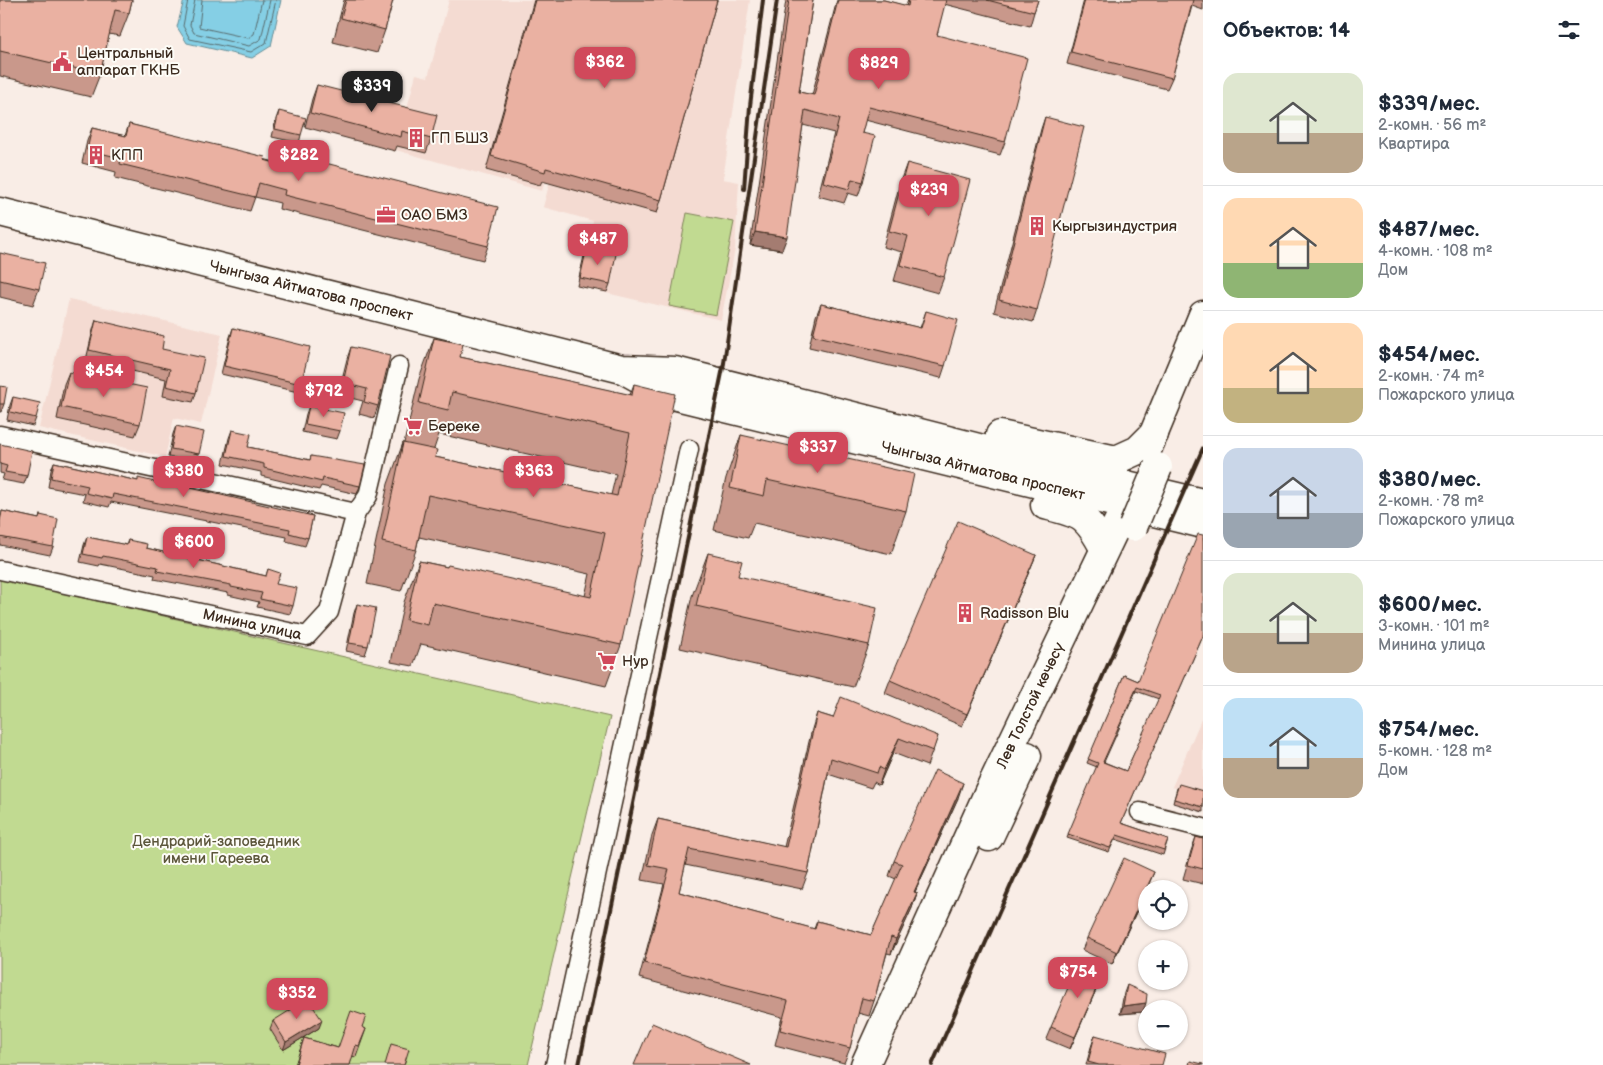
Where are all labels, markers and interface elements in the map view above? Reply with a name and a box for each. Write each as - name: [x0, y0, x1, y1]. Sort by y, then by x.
- icon: filters: [1555, 16, 1583, 44]
- text: Объектов: 14: [1223, 18, 1350, 43]
- place label: Центральный аппарат ГКНБ: [77, 44, 181, 80]
- pin: $362: [575, 46, 635, 89]
- pin: $829: [849, 48, 909, 90]
- public building icon: Центральный аппарат ГКНБ: [51, 51, 73, 73]
- text: $362: [585, 53, 625, 72]
- text: $829: [859, 54, 899, 73]
- pin: $339: [342, 70, 402, 113]
- text: $339: [353, 77, 391, 96]
- text: $339/мес.: [1378, 91, 1480, 116]
- icon: home: [1263, 93, 1323, 153]
- text: 2-комн. · 56 m²: [1378, 116, 1486, 135]
- building icon: ГП БШЗ: [405, 127, 427, 149]
- place label: ГП БШЗ: [431, 129, 488, 148]
- text: Квартира: [1378, 135, 1450, 154]
- pin: $282: [269, 140, 329, 182]
- building icon: КПП: [85, 144, 107, 166]
- place label: КПП: [111, 146, 143, 165]
- text: $282: [279, 146, 319, 165]
- pin: $239: [899, 174, 959, 217]
- text: $239: [910, 181, 948, 200]
- office icon: ОАО БМЗ: [375, 204, 397, 226]
- place label: ОАО БМЗ: [401, 206, 468, 225]
- building icon: Кыргызиндустрия: [1026, 215, 1048, 237]
- place label: Кыргызиндустрия: [1052, 217, 1177, 236]
- text: $487/мес.: [1378, 217, 1479, 242]
- icon: home: [1263, 218, 1323, 278]
- pin: $487: [568, 224, 628, 266]
- text: $487: [579, 230, 617, 249]
- text: 4-комн. · 108 m²: [1378, 242, 1493, 261]
- street label: Чынгыза Айтматова проспект: [207, 256, 415, 325]
- text: Дом: [1378, 261, 1408, 280]
- text: $454/мес.: [1378, 342, 1480, 367]
- icon: home: [1263, 343, 1323, 403]
- pin: $454: [74, 356, 134, 398]
- text: $454: [85, 362, 123, 381]
- text: 2-комн. · 74 m²: [1378, 367, 1485, 386]
- pin: $792: [294, 376, 354, 418]
- text: $792: [305, 382, 343, 401]
- text: Пожарского улица: [1378, 386, 1515, 405]
- supermarket icon: Береке: [402, 415, 424, 437]
- place label: Береке: [428, 417, 480, 436]
- pin: $337: [788, 432, 848, 474]
- street label: Чынгыза Айтматова проспект: [879, 437, 1087, 505]
- text: $337: [799, 438, 837, 457]
- pin: $380: [154, 456, 214, 498]
- pin: $363: [504, 456, 564, 498]
- text: $380: [164, 462, 204, 481]
- text: $363: [515, 462, 553, 481]
- text: $380/мес.: [1378, 467, 1481, 492]
- icon: home: [1263, 468, 1323, 528]
- text: 2-комн. · 78 m²: [1378, 492, 1484, 511]
- text: Пожарского улица: [1378, 511, 1515, 530]
- pin: $600: [164, 526, 224, 569]
- text: $600: [174, 533, 214, 552]
- text: $600/мес.: [1378, 592, 1482, 617]
- icon: home: [1263, 593, 1323, 653]
- building icon: Radisson Blu: [954, 602, 976, 624]
- street label: Минина улица: [201, 604, 304, 644]
- place label: Radisson Blu: [980, 604, 1069, 623]
- text: 3-комн. · 101 m²: [1378, 617, 1490, 636]
- text: Минина улица: [1378, 636, 1485, 655]
- street label: Лев Толстой көчөсү: [991, 639, 1069, 772]
- supermarket icon: Нур: [596, 650, 618, 672]
- place label: Нур: [622, 652, 649, 671]
- text: $754/мес.: [1378, 717, 1479, 742]
- icon: home: [1263, 718, 1323, 778]
- text: 5-комн. · 128 m²: [1378, 742, 1492, 761]
- text: Дом: [1378, 761, 1408, 780]
- park label: Дендрарий-заповедник имени Гареева: [132, 832, 300, 868]
- map controls: [1138, 880, 1188, 1050]
- button: locate: [1138, 880, 1188, 930]
- button: +: [1138, 940, 1188, 990]
- pin: $754: [1048, 956, 1108, 999]
- text: $754: [1059, 963, 1097, 982]
- pin: $352: [267, 978, 327, 1020]
- text: $352: [278, 984, 316, 1003]
- button: −: [1138, 1000, 1188, 1050]

